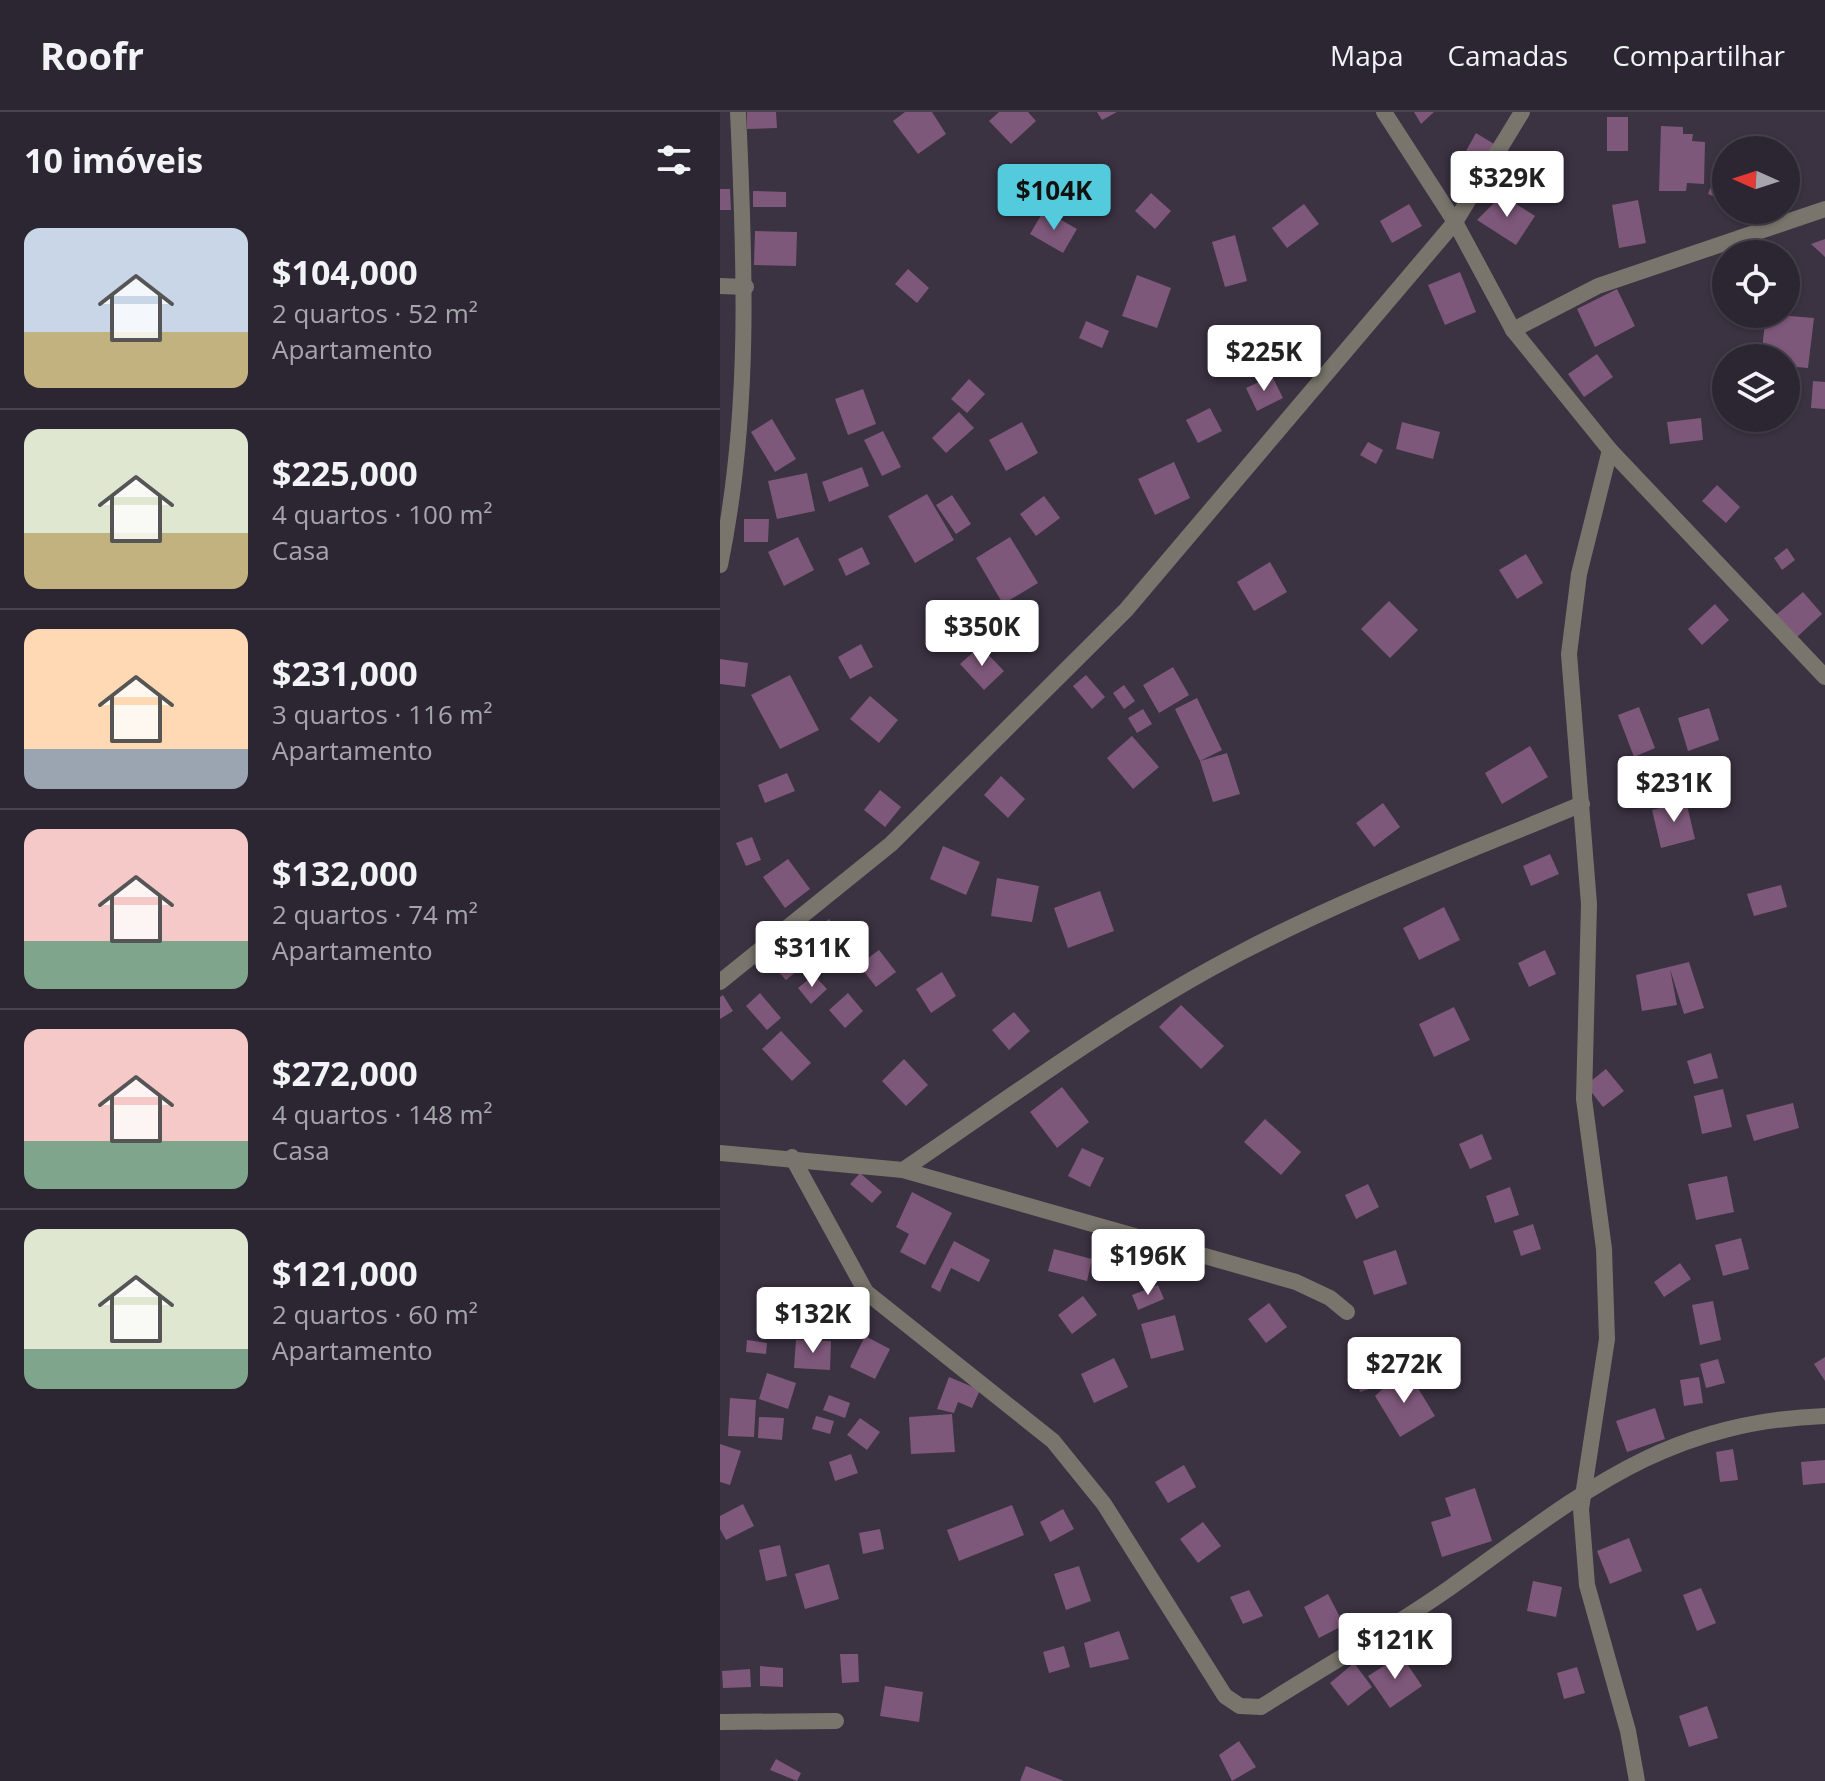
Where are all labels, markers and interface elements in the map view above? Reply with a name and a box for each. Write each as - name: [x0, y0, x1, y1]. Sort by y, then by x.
- text: Roofr: [40, 29, 144, 81]
- text: Mapa: [1330, 36, 1403, 74]
- text: Camadas: [1447, 36, 1568, 74]
- text: Compartilhar: [1612, 36, 1785, 74]
- north arrow: [1712, 136, 1800, 224]
- map controls: [1712, 136, 1800, 432]
- text: 10 imóveis: [24, 137, 203, 183]
- icon: filters: [652, 138, 696, 182]
- pin: $329K: [1451, 151, 1563, 219]
- text: $329K: [1469, 159, 1545, 195]
- pin: $104K: [998, 164, 1110, 232]
- text: $104K: [1016, 172, 1092, 208]
- button: locate: [1712, 240, 1800, 328]
- text: $104,000: [272, 249, 418, 295]
- icon: home: [88, 260, 184, 356]
- text: 2 quartos · 52 m²: [272, 295, 478, 331]
- pin: $225K: [1208, 325, 1320, 393]
- text: Apartamento: [272, 331, 433, 367]
- text: $225K: [1226, 333, 1302, 369]
- button: layers: [1712, 344, 1800, 432]
- text: $225,000: [272, 450, 418, 496]
- icon: home: [88, 461, 184, 557]
- text: 4 quartos · 100 m²: [272, 496, 493, 532]
- text: Casa: [272, 532, 330, 568]
- pin: $350K: [926, 600, 1038, 668]
- text: $350K: [944, 608, 1020, 644]
- text: $231,000: [272, 650, 418, 696]
- icon: home: [88, 661, 184, 757]
- text: 3 quartos · 116 m²: [272, 696, 493, 732]
- text: Apartamento: [272, 732, 433, 768]
- pin: $231K: [1618, 756, 1730, 824]
- text: $231K: [1636, 764, 1712, 800]
- text: $132,000: [272, 850, 418, 896]
- icon: home: [88, 861, 184, 957]
- text: 2 quartos · 74 m²: [272, 896, 478, 932]
- pin: $311K: [756, 921, 868, 989]
- text: $311K: [774, 929, 850, 965]
- text: Apartamento: [272, 932, 433, 968]
- text: $272,000: [272, 1050, 418, 1096]
- icon: home: [88, 1061, 184, 1157]
- text: 4 quartos · 148 m²: [272, 1096, 493, 1132]
- text: Casa: [272, 1132, 330, 1168]
- pin: $196K: [1092, 1229, 1204, 1297]
- text: $196K: [1110, 1237, 1186, 1273]
- text: $121,000: [272, 1250, 418, 1296]
- icon: home: [88, 1261, 184, 1357]
- pin: $132K: [757, 1287, 869, 1355]
- text: $132K: [775, 1295, 851, 1331]
- text: 2 quartos · 60 m²: [272, 1296, 478, 1332]
- text: Apartamento: [272, 1332, 433, 1368]
- pin: $272K: [1348, 1337, 1460, 1405]
- text: $272K: [1366, 1345, 1442, 1381]
- pin: $121K: [1339, 1613, 1451, 1681]
- text: $121K: [1357, 1621, 1433, 1657]

